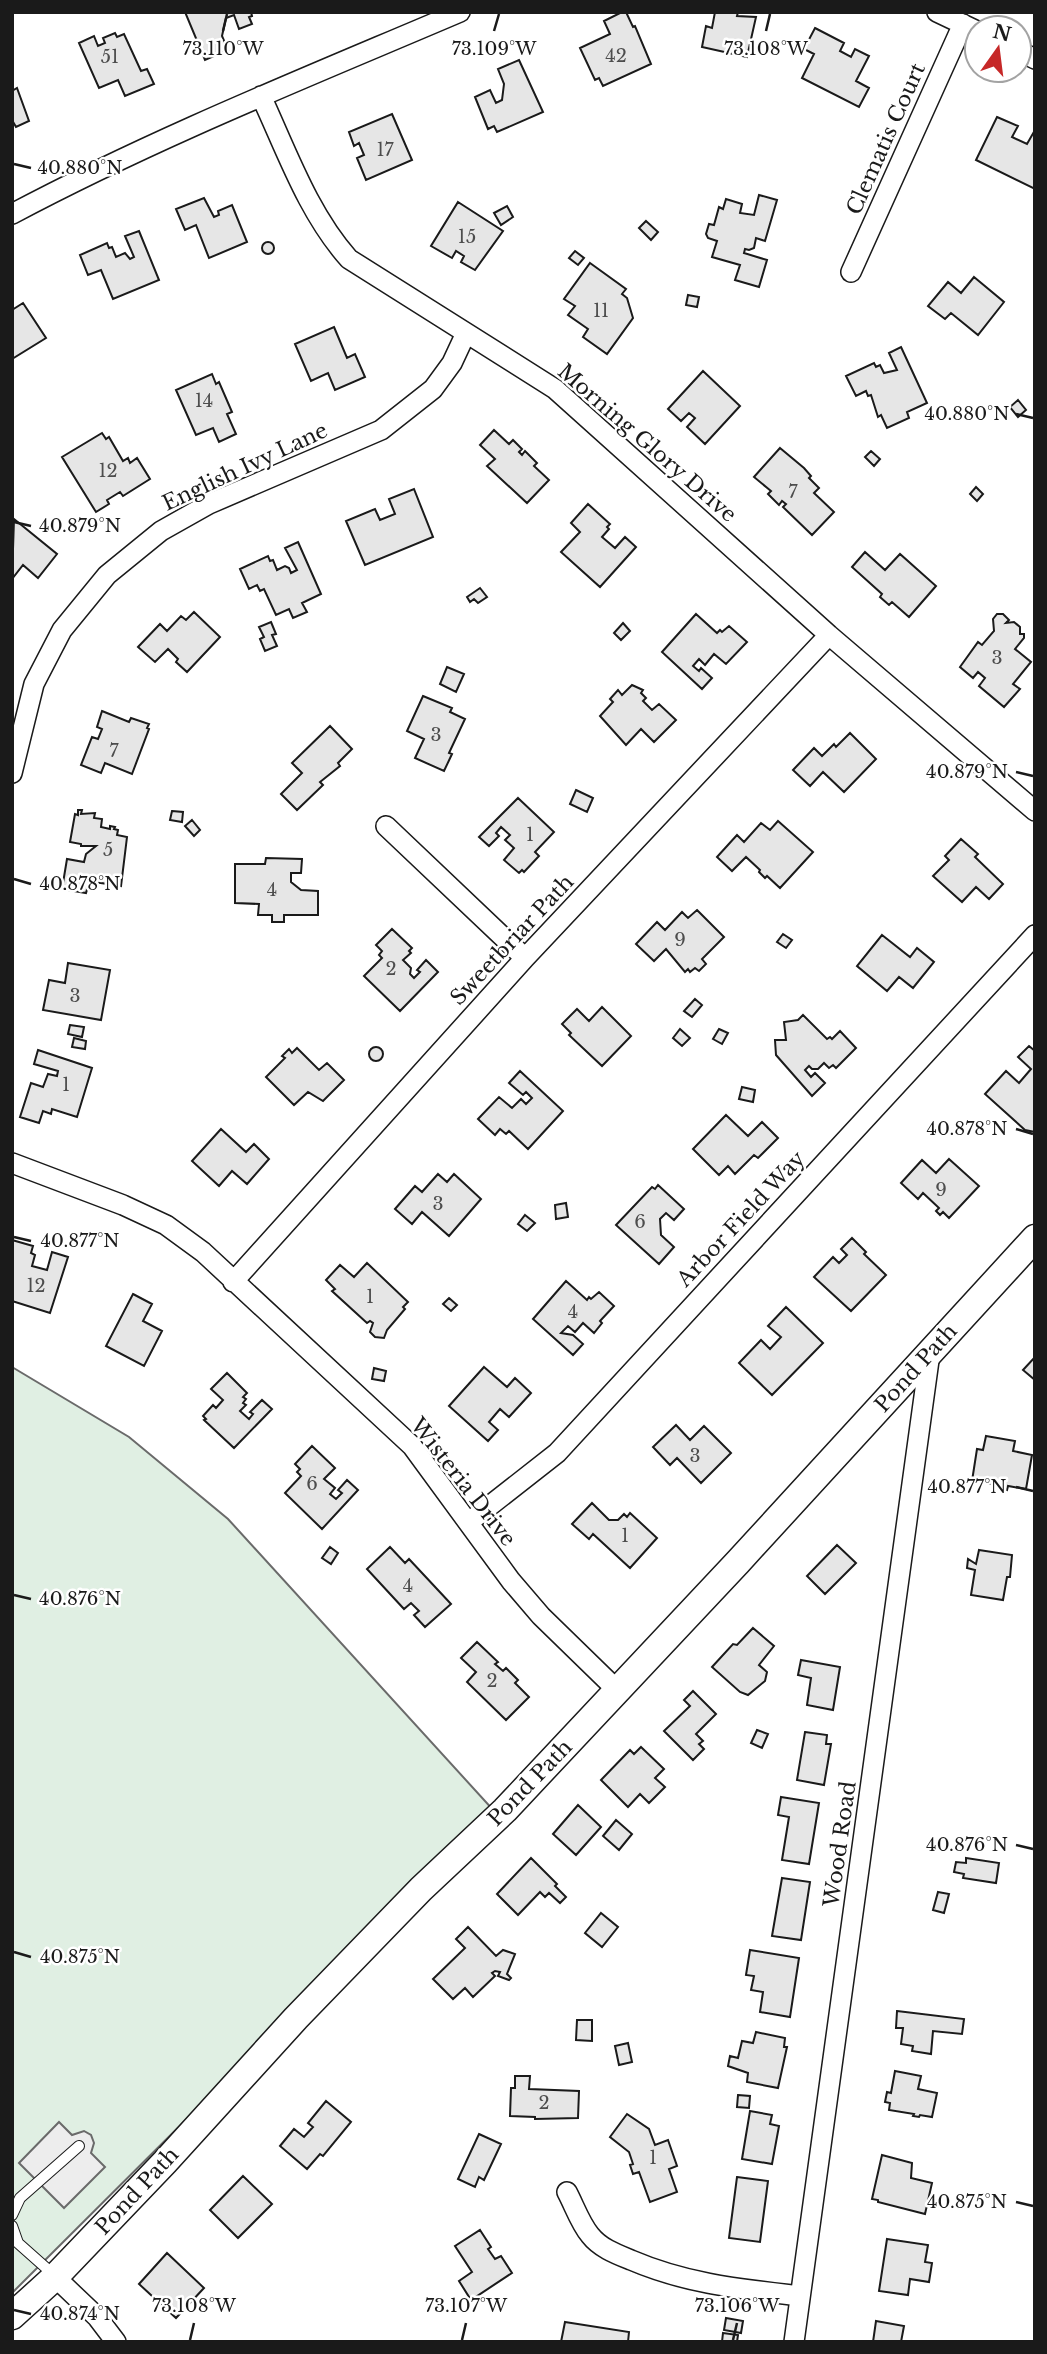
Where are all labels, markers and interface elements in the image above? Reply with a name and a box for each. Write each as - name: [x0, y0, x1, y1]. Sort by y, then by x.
- north arrow: [963, 14, 1033, 84]
- text: N: [991, 20, 1014, 46]
- text: 73.110°W: [182, 38, 264, 60]
- text: 73.109°W: [452, 38, 537, 60]
- text: 73.108°W: [724, 38, 809, 60]
- house number: 42: [605, 45, 627, 67]
- house number: 51: [101, 46, 119, 68]
- street label: Clematis Court: [841, 59, 931, 219]
- house number: 17: [376, 139, 394, 161]
- text: 40.880°N: [38, 157, 122, 179]
- house number: 15: [458, 226, 476, 248]
- house number: 11: [593, 300, 609, 322]
- street label: Morning Glory Drive: [552, 358, 742, 528]
- house number: 14: [195, 390, 213, 412]
- text: 40.880°N: [925, 403, 1009, 425]
- street label: English Ivy Lane: [158, 417, 332, 517]
- house number: 12: [98, 460, 118, 482]
- house number: 7: [788, 481, 798, 503]
- text: 40.879°N: [39, 515, 121, 537]
- house number: 3: [991, 647, 1003, 669]
- house number: 3: [430, 724, 442, 746]
- house number: 7: [109, 740, 119, 762]
- text: 40.879°N: [926, 761, 1008, 783]
- house number: 1: [526, 824, 534, 846]
- house number: 5: [103, 839, 113, 861]
- street label: Sweetbriar Path: [445, 869, 579, 1011]
- text: 40.878°N: [39, 873, 121, 895]
- house number: 4: [267, 879, 277, 901]
- house number: 9: [674, 929, 686, 951]
- house number: 2: [385, 958, 397, 980]
- house number: 3: [69, 985, 81, 1007]
- house number: 1: [62, 1074, 70, 1096]
- text: 40.878°N: [926, 1118, 1008, 1140]
- street label: Arbor Field Way: [671, 1145, 811, 1293]
- house number: 9: [935, 1179, 947, 1201]
- house number: 3: [432, 1193, 444, 1215]
- house number: 6: [634, 1211, 646, 1233]
- text: 40.877°N: [40, 1230, 120, 1252]
- house number: 12: [26, 1275, 46, 1297]
- house number: 1: [366, 1286, 374, 1308]
- house number: 4: [568, 1301, 578, 1323]
- street label: Pond Path: [869, 1318, 963, 1418]
- street label: Wisteria Drive: [404, 1412, 521, 1551]
- house number: 3: [689, 1445, 701, 1467]
- house number: 6: [306, 1473, 318, 1495]
- text: 40.877°N: [927, 1476, 1007, 1498]
- house number: 1: [621, 1525, 629, 1547]
- house number: 4: [403, 1575, 413, 1597]
- text: 40.876°N: [39, 1588, 121, 1610]
- house number: 2: [486, 1670, 498, 1692]
- street label: Pond Path: [482, 1734, 578, 1832]
- street label: Wood Road: [818, 1780, 862, 1909]
- text: 40.876°N: [926, 1834, 1008, 1856]
- text: 40.875°N: [40, 1946, 120, 1968]
- house number: 2: [538, 2092, 550, 2114]
- street label: Pond Path: [90, 2142, 184, 2240]
- house number: 1: [649, 2147, 657, 2169]
- text: 40.875°N: [927, 2191, 1007, 2213]
- text: 73.108°W: [152, 2295, 237, 2317]
- text: 73.107°W: [425, 2295, 508, 2317]
- text: 73.106°W: [695, 2295, 780, 2317]
- text: 40.874°N: [40, 2303, 120, 2325]

